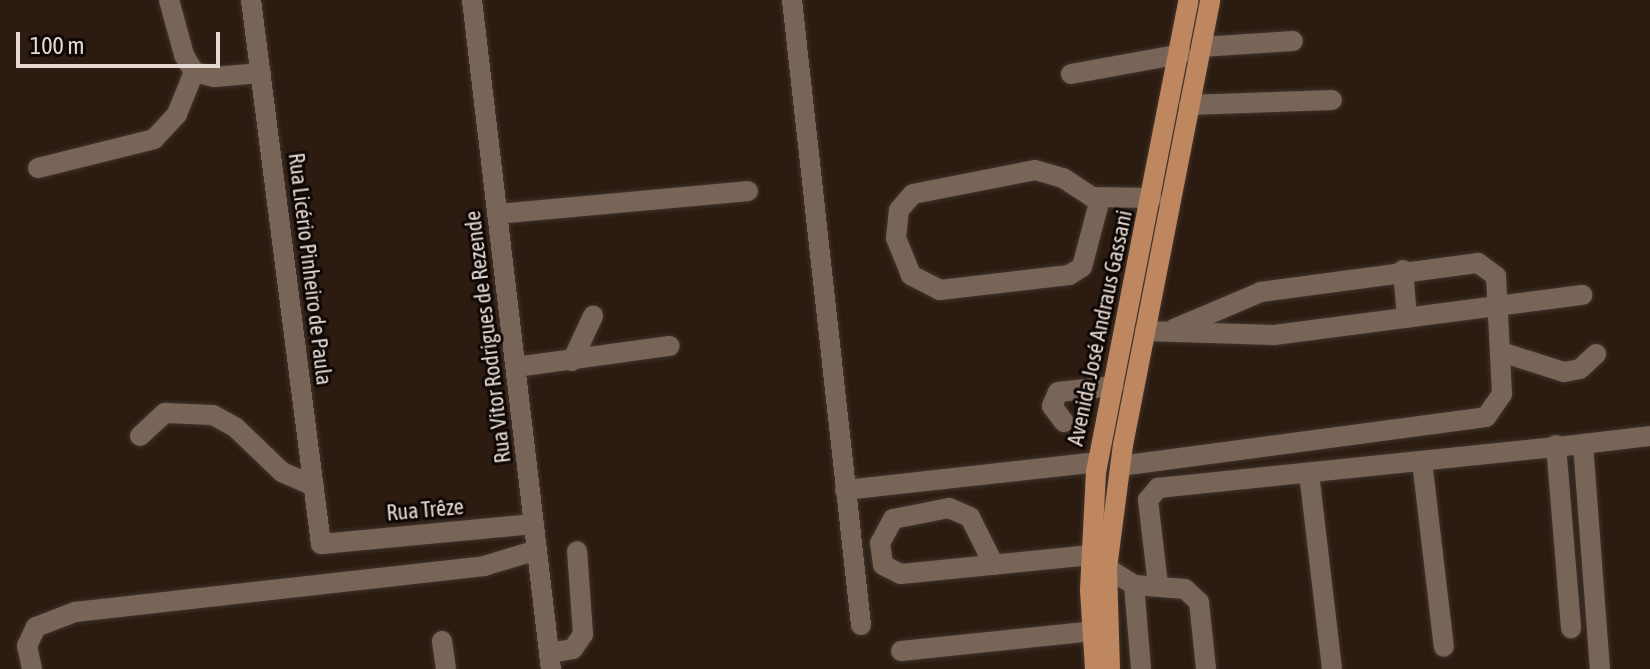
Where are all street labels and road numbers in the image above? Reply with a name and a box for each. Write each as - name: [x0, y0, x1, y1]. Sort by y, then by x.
- street label: Rua Licério Pinheiro de Paula: [283, 151, 337, 387]
- street label: Avenida José Andraus Gassani: [1062, 208, 1138, 448]
- street label: Rua Vitor Rodrigues de Rezende: [459, 209, 517, 465]
- street label: Rua Trêze: [385, 493, 465, 527]

